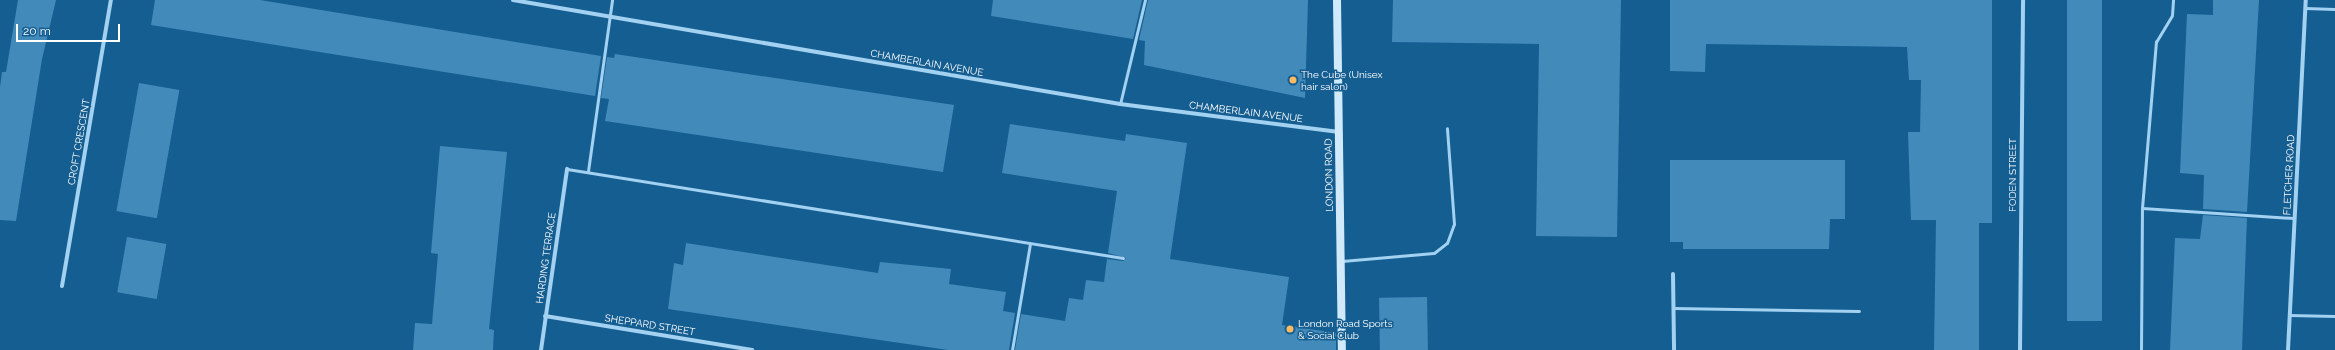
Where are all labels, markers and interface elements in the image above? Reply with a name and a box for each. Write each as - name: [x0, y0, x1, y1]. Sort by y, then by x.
- scale bar: [18, 16, 122, 42]
- text: 20 m: [23, 24, 51, 38]
- street label: CHAMBERLAIN AVENUE: [869, 47, 985, 79]
- place label: The Cube (Unisex hair salon): [1301, 68, 1382, 92]
- marker: The Cube (Unisex hair salon): [1288, 75, 1298, 85]
- street label: CROFT CRESCENT: [65, 98, 93, 186]
- street label: CHAMBERLAIN AVENUE: [1188, 99, 1304, 125]
- street label: FLETCHER ROAD: [2281, 134, 2297, 216]
- street label: LONDON ROAD: [1322, 138, 1336, 212]
- street label: FODEN STREET: [2007, 138, 2019, 212]
- street label: HARDING TERRACE: [534, 211, 558, 305]
- street label: SHEPPARD STREET: [604, 312, 696, 338]
- place label: London Road Sports & Social Club: [1298, 317, 1392, 340]
- marker: London Road Sports & Social Club: [1285, 324, 1295, 334]

